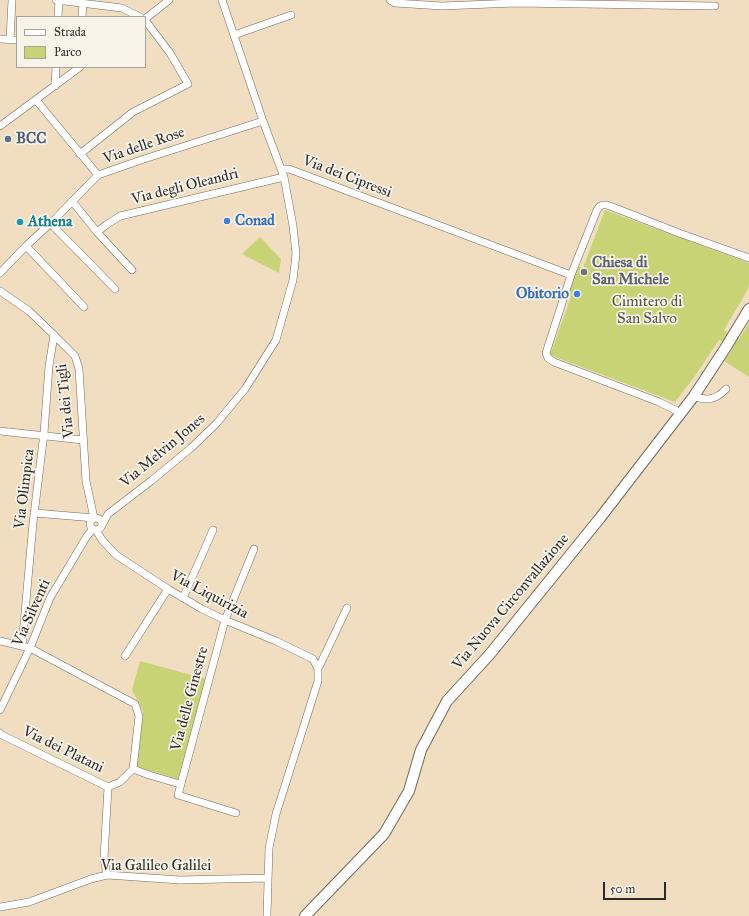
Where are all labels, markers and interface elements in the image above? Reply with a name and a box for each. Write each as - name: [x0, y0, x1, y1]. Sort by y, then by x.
- legend: [16, 16, 146, 68]
- text: Strada: [54, 25, 86, 39]
- text: Parco: [54, 45, 81, 59]
- street label: Via delle Rose: [101, 124, 187, 168]
- place label: BCC: [16, 130, 46, 148]
- marker: BCC: [3, 134, 13, 144]
- street label: Via dei Cipressi: [300, 152, 394, 202]
- street label: Via degli Oleandri: [130, 165, 240, 209]
- place label: Conad: [235, 212, 275, 230]
- place label: Athena: [28, 213, 72, 231]
- marker: Conad: [222, 216, 232, 226]
- marker: Athena: [15, 217, 25, 227]
- place label: Chiesa di San Michele: [592, 254, 669, 289]
- marker: Chiesa di San Michele: [579, 267, 589, 277]
- place label: Obitorio: [516, 285, 569, 303]
- marker: Obitorio: [572, 289, 582, 299]
- park label: Cimitero di San Salvo: [612, 293, 682, 328]
- street label: Via dei Tigli: [53, 363, 79, 439]
- street label: Via Melvin Jones: [117, 410, 209, 492]
- street label: Via Olimpica: [11, 448, 39, 530]
- street label: Via Nuova Circonvallazione: [449, 530, 573, 674]
- street label: Via Liquirizia: [167, 567, 251, 623]
- street label: Via Silventi: [9, 577, 55, 649]
- street label: Via delle Ginestre: [167, 645, 213, 753]
- street label: Via dei Platani: [19, 723, 107, 777]
- street label: Via Galileo Galilei: [101, 857, 211, 875]
- scale bar: [605, 874, 668, 900]
- text: 50 m: [610, 882, 635, 896]

